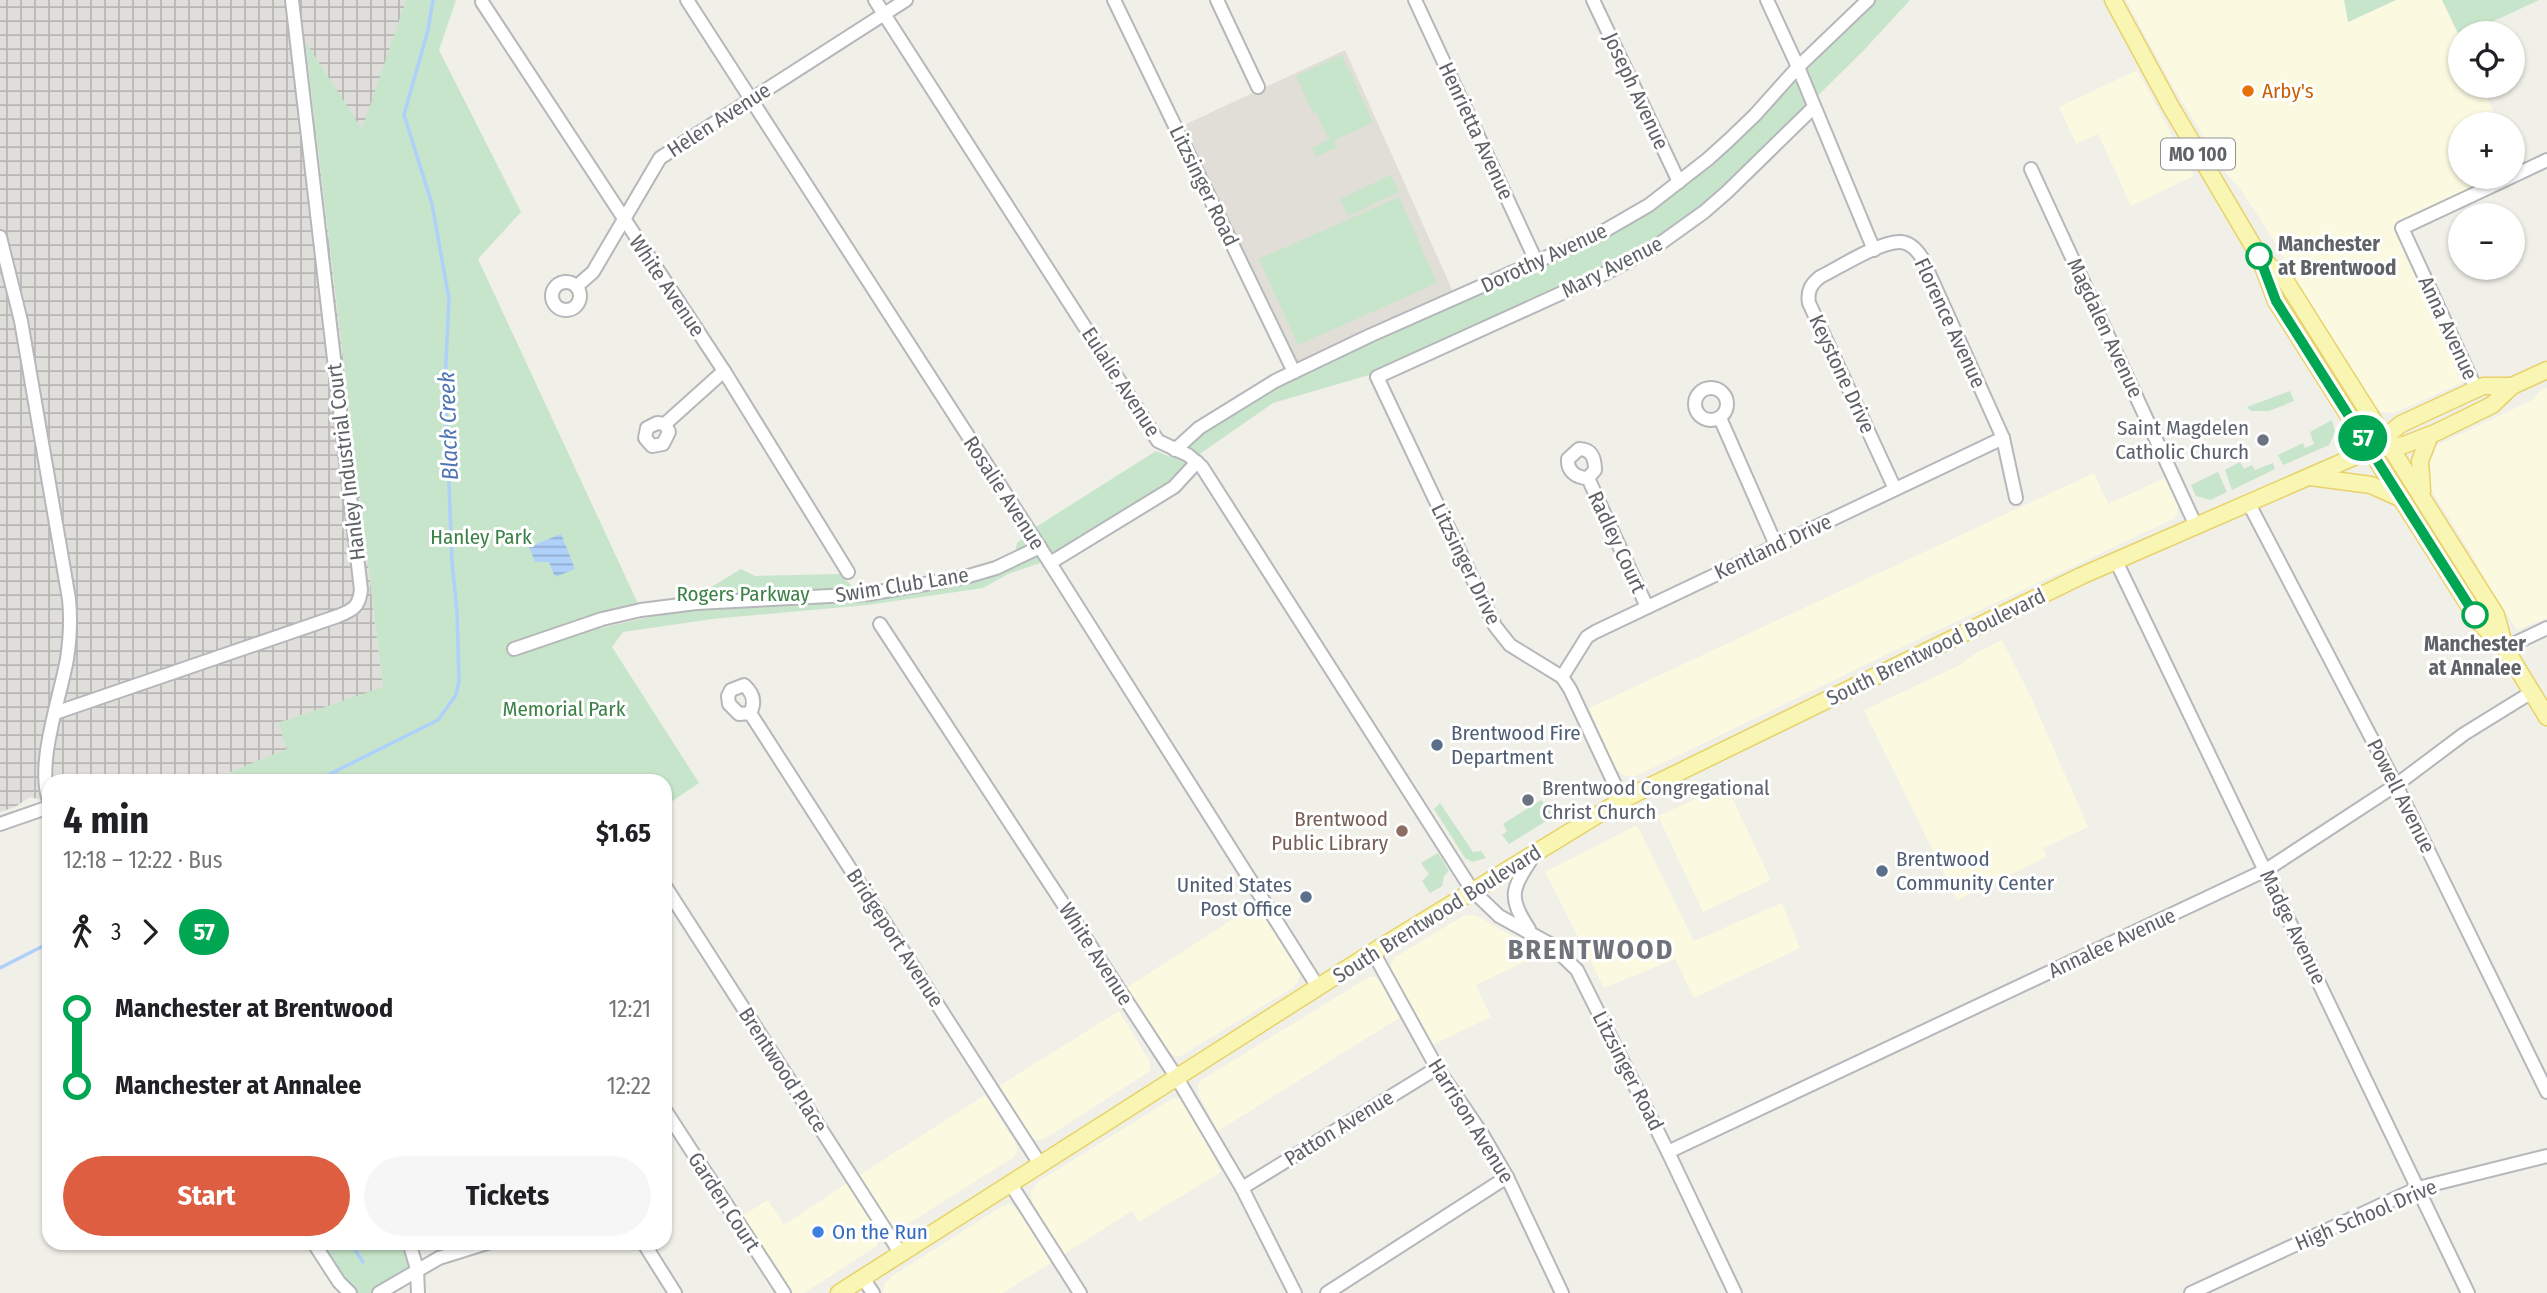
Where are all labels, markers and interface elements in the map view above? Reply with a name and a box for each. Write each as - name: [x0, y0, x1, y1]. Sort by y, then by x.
- map controls: [2448, 21, 2525, 280]
- button: locate: [2448, 21, 2525, 98]
- street label: Joseph Avenue: [1598, 28, 1674, 154]
- street label: Henrietta Avenue: [1433, 58, 1519, 204]
- street label: Helen Avenue: [662, 77, 776, 163]
- place label: Arby's: [2262, 78, 2314, 104]
- marker: Arby's: [2240, 83, 2256, 99]
- button: +: [2448, 112, 2525, 189]
- street label: Litzsinger Road: [1164, 122, 1244, 250]
- road number: MO 100: [2161, 138, 2235, 170]
- button: −: [2448, 203, 2525, 280]
- street label: Dorothy Avenue: [1477, 217, 1611, 299]
- street label: White Avenue: [623, 230, 711, 342]
- street label: Mary Avenue: [1557, 230, 1667, 304]
- place label: Manchester at Brentwood: [2278, 231, 2396, 281]
- marker: Manchester at Brentwood: [2246, 243, 2272, 269]
- street label: Florence Avenue: [1908, 254, 1992, 392]
- street label: Magdalen Avenue: [2061, 254, 2149, 402]
- street label: Anna Avenue: [2413, 272, 2483, 384]
- street label: Keystone Drive: [1803, 311, 1881, 437]
- street label: Eulalie Avenue: [1076, 322, 1166, 442]
- street label: Hanley Industrial Court: [321, 362, 371, 562]
- water label: Black Creek: [432, 371, 464, 481]
- place label: Saint Magdelen Catholic Church: [2115, 415, 2249, 465]
- line badge: 57: [2332, 415, 2394, 461]
- text: 57: [2352, 424, 2374, 452]
- street label: Rosalie Avenue: [958, 431, 1050, 555]
- marker: Saint Magdelen Catholic Church: [2255, 432, 2271, 448]
- street label: Radley Court: [1582, 487, 1652, 597]
- street label: Litzsinger Drive: [1425, 499, 1507, 629]
- street label: Kentland Drive: [1710, 509, 1836, 585]
- park label: Hanley Park: [430, 524, 532, 550]
- street label: Swim Club Lane: [834, 562, 970, 608]
- park label: Rogers Parkway: [676, 581, 810, 607]
- street label: South Brentwood Boulevard: [1822, 583, 2050, 711]
- marker: Manchester at Annalee: [2462, 602, 2488, 628]
- place label: Manchester at Annalee: [2424, 631, 2526, 681]
- park label: Memorial Park: [503, 696, 626, 722]
- place label: Brentwood Fire Department: [1451, 720, 1581, 770]
- street label: Powell Avenue: [2361, 735, 2441, 857]
- marker: Brentwood Fire Department: [1429, 737, 1445, 753]
- place label: Brentwood Congregational Christ Church: [1542, 775, 1770, 825]
- marker: Brentwood Congregational Christ Church: [1520, 792, 1536, 808]
- text: 4 min: [63, 797, 149, 843]
- place label: Brentwood Public Library: [1271, 806, 1389, 856]
- text: $1.65: [596, 818, 651, 849]
- marker: Brentwood Public Library: [1394, 823, 1410, 839]
- street label: South Brentwood Boulevard: [1328, 839, 1546, 989]
- text: 12:18 – 12:22 · Bus: [63, 846, 223, 874]
- place label: Brentwood Community Center: [1896, 846, 2055, 896]
- marker: Brentwood Community Center: [1874, 863, 1890, 879]
- street label: Bridgeport Avenue: [841, 864, 949, 1012]
- street label: Madge Avenue: [2254, 865, 2332, 989]
- place label: United States Post Office: [1177, 872, 1292, 922]
- marker: United States Post Office: [1298, 889, 1314, 905]
- street label: White Avenue: [1053, 898, 1139, 1010]
- street label: Annalee Avenue: [2044, 902, 2180, 984]
- icon: walk: [63, 913, 101, 951]
- icon: forward: [131, 913, 169, 951]
- text: 3: [111, 918, 121, 946]
- text: 57: [193, 918, 215, 946]
- district label: BRENTWOOD: [1508, 933, 1674, 966]
- text: Manchester at Brentwood: [115, 993, 393, 1024]
- text: 12:21: [608, 995, 651, 1023]
- street label: Brentwood Place: [733, 1003, 833, 1137]
- street label: Litzsinger Road: [1587, 1007, 1669, 1135]
- street label: Harrison Avenue: [1422, 1054, 1520, 1188]
- text: Manchester at Annalee: [115, 1070, 361, 1101]
- text: 12:22: [607, 1072, 651, 1100]
- street label: Patton Avenue: [1280, 1084, 1398, 1172]
- street label: Garden Court: [682, 1147, 766, 1257]
- button: Start: [63, 1156, 350, 1236]
- button: Tickets: [364, 1156, 651, 1236]
- street label: High School Drive: [2291, 1173, 2441, 1257]
- place label: On the Run: [832, 1219, 928, 1245]
- marker: On the Run: [810, 1224, 826, 1240]

